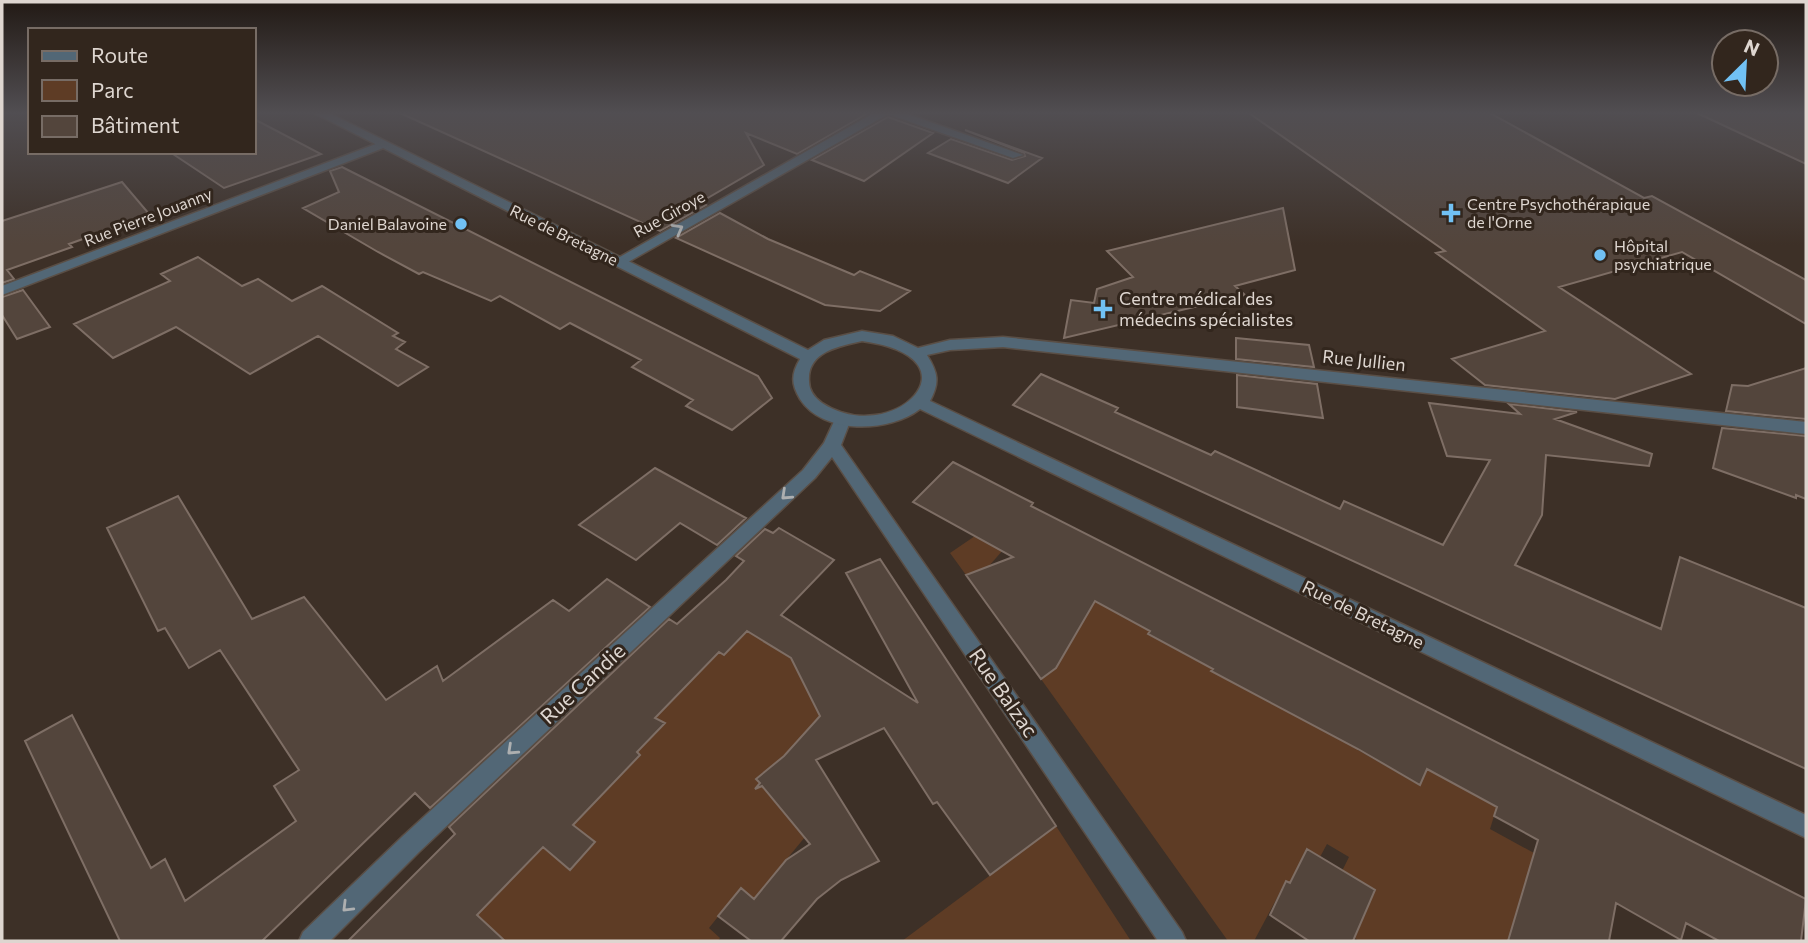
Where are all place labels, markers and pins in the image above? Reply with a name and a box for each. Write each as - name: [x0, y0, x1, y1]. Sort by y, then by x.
- place label: Centre Psychothérapique de l'Orne: [1467, 194, 1650, 231]
- marker: Centre Psychothérapique de l'Orne: [1441, 203, 1461, 223]
- place label: Daniel Balavoine: [328, 214, 447, 233]
- marker: Daniel Balavoine: [453, 216, 469, 232]
- place label: Hôpital psychiatrique: [1614, 236, 1712, 273]
- marker: Hôpital psychiatrique: [1592, 247, 1608, 263]
- place label: Centre médical des médecins spécialistes: [1119, 287, 1293, 330]
- marker: Centre médical des médecins spécialistes: [1093, 299, 1113, 319]

